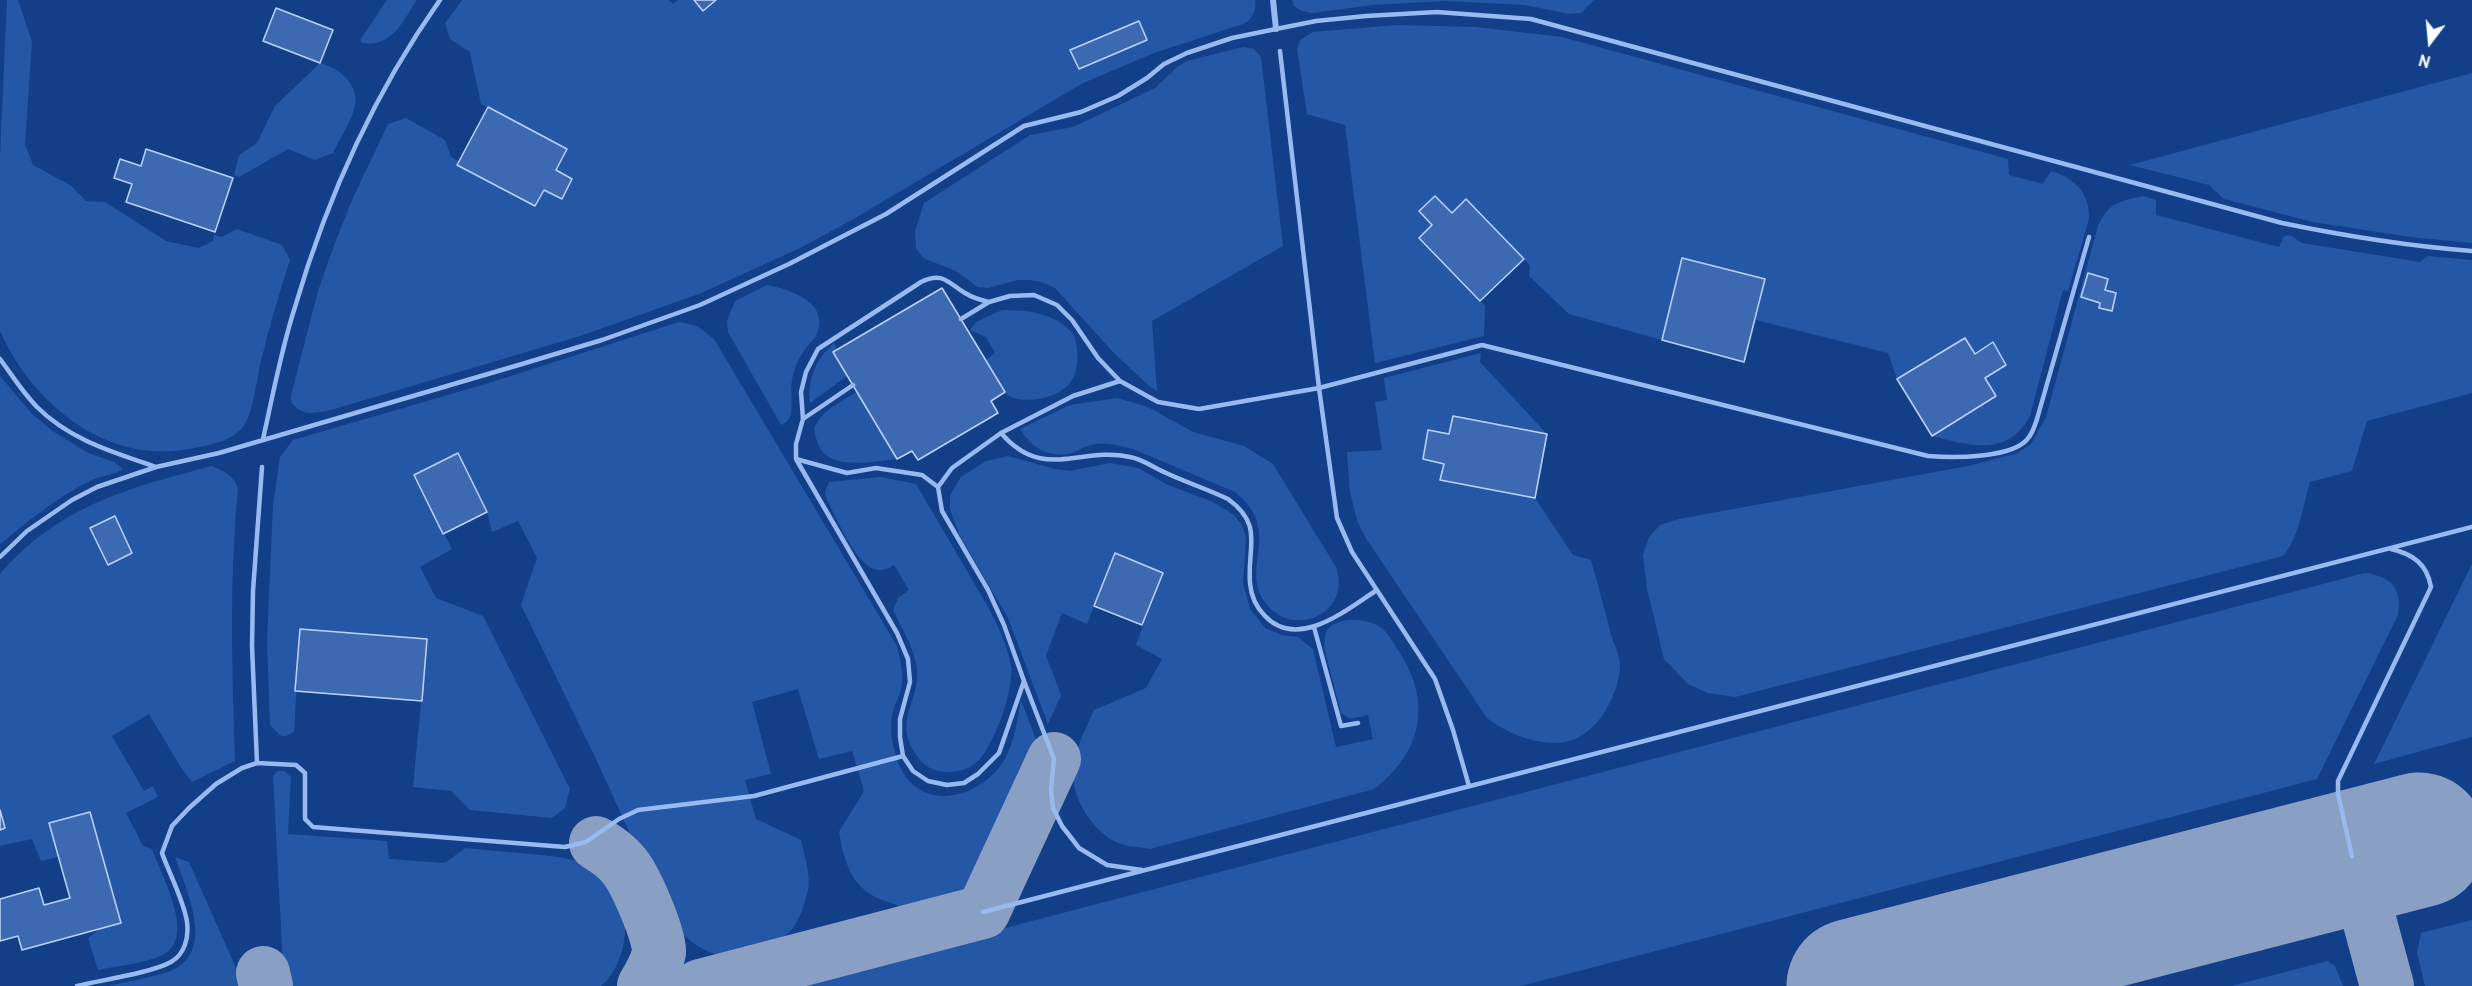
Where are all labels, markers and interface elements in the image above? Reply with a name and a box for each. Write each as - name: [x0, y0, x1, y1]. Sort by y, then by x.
- north arrow: [2400, 12, 2460, 72]
- text: N: [2417, 48, 2433, 71]

